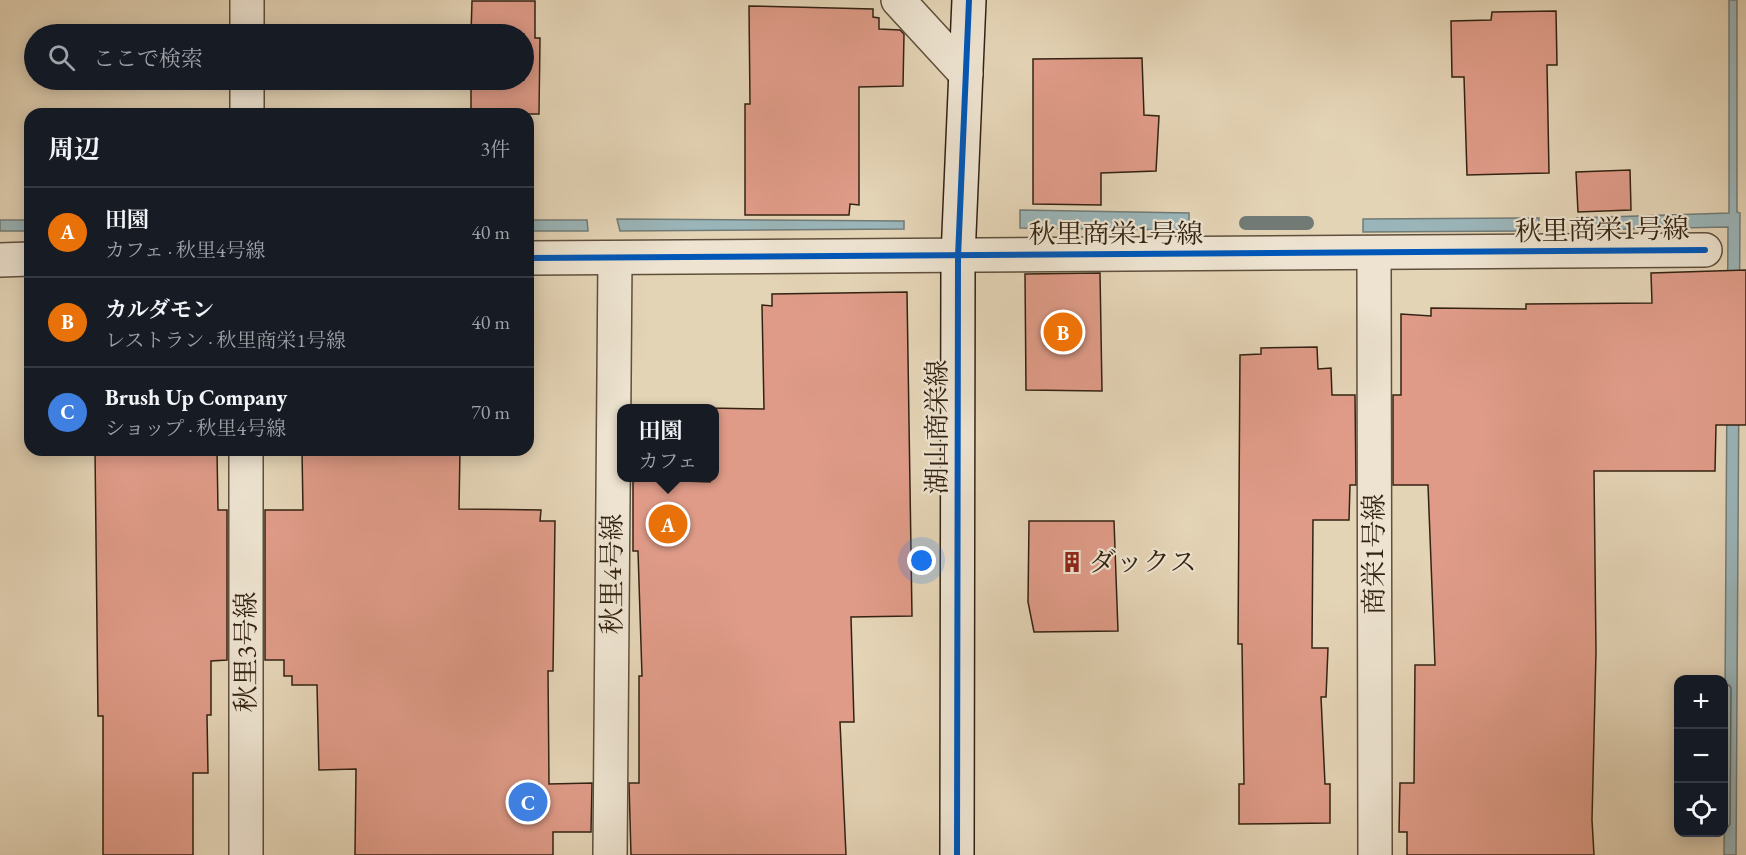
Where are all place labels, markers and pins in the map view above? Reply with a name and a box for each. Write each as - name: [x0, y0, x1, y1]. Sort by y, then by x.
- pin: B: [1044, 310, 1082, 354]
- pin: A: [648, 502, 688, 546]
- place label: ダックス: [1089, 544, 1197, 579]
- building icon: ダックス: [1060, 550, 1084, 574]
- pin: C: [508, 780, 548, 824]

